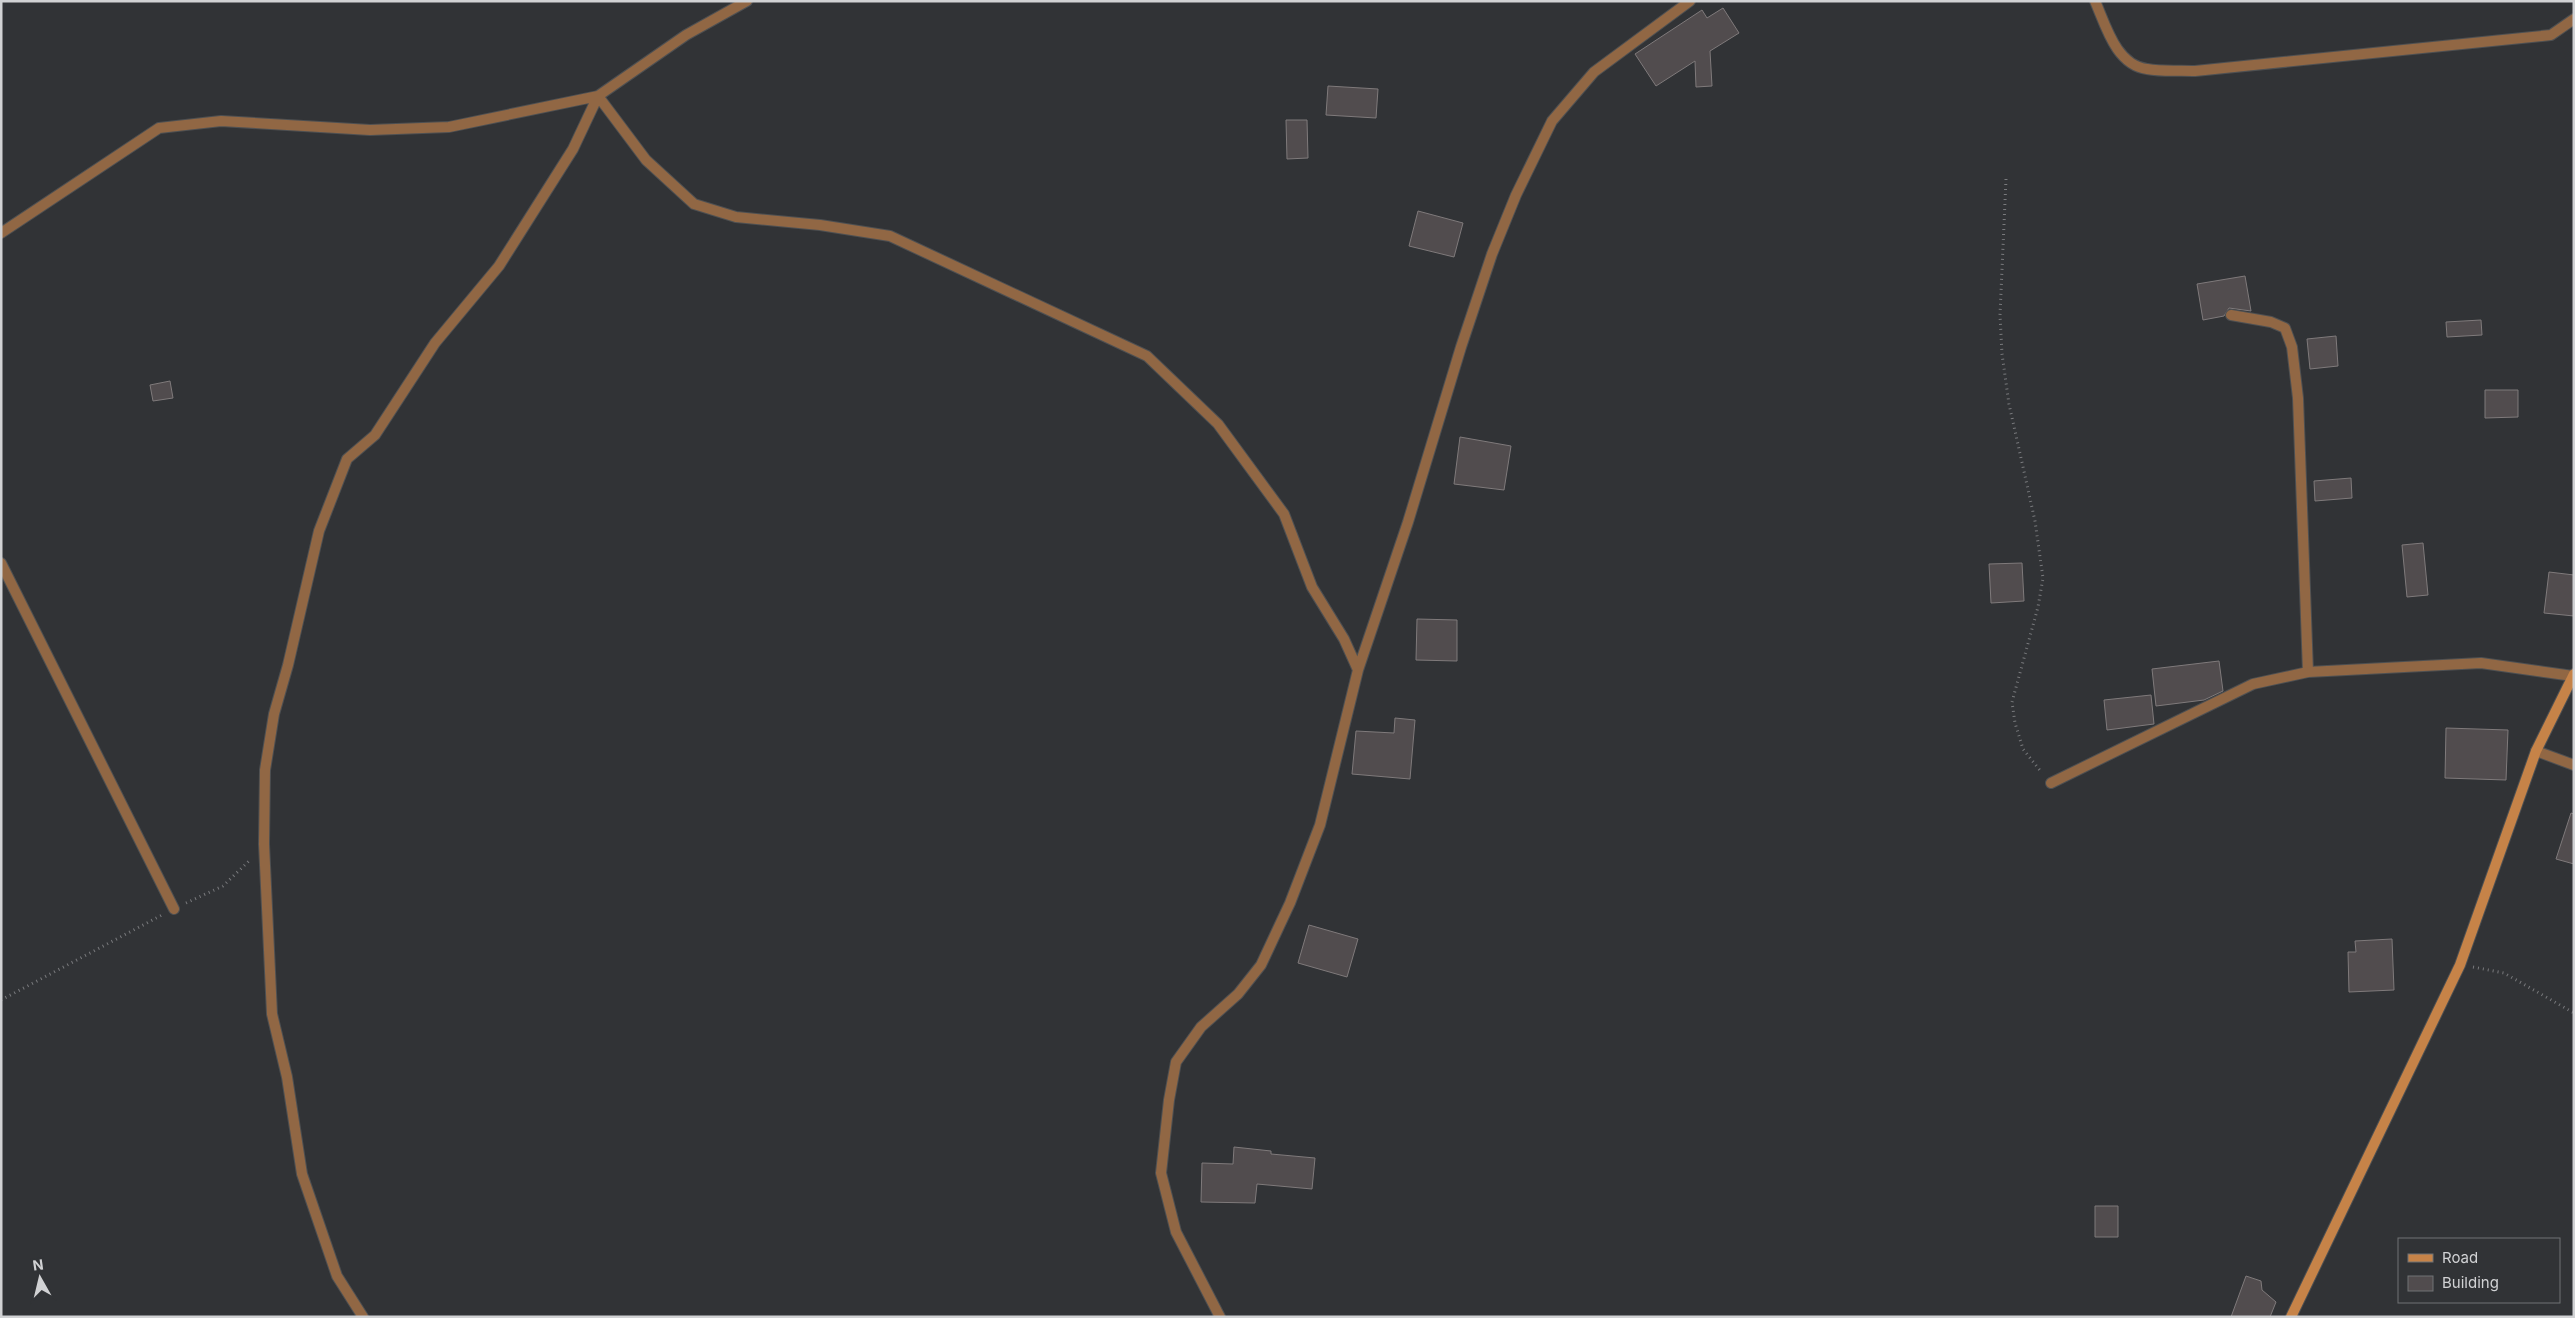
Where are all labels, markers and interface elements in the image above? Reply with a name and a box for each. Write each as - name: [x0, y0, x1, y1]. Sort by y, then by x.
- legend: [2398, 1238, 2560, 1303]
- text: Road: [2442, 1248, 2478, 1267]
- north arrow: [15, 1253, 65, 1303]
- text: N: [32, 1255, 45, 1274]
- text: Building: [2442, 1273, 2499, 1292]

